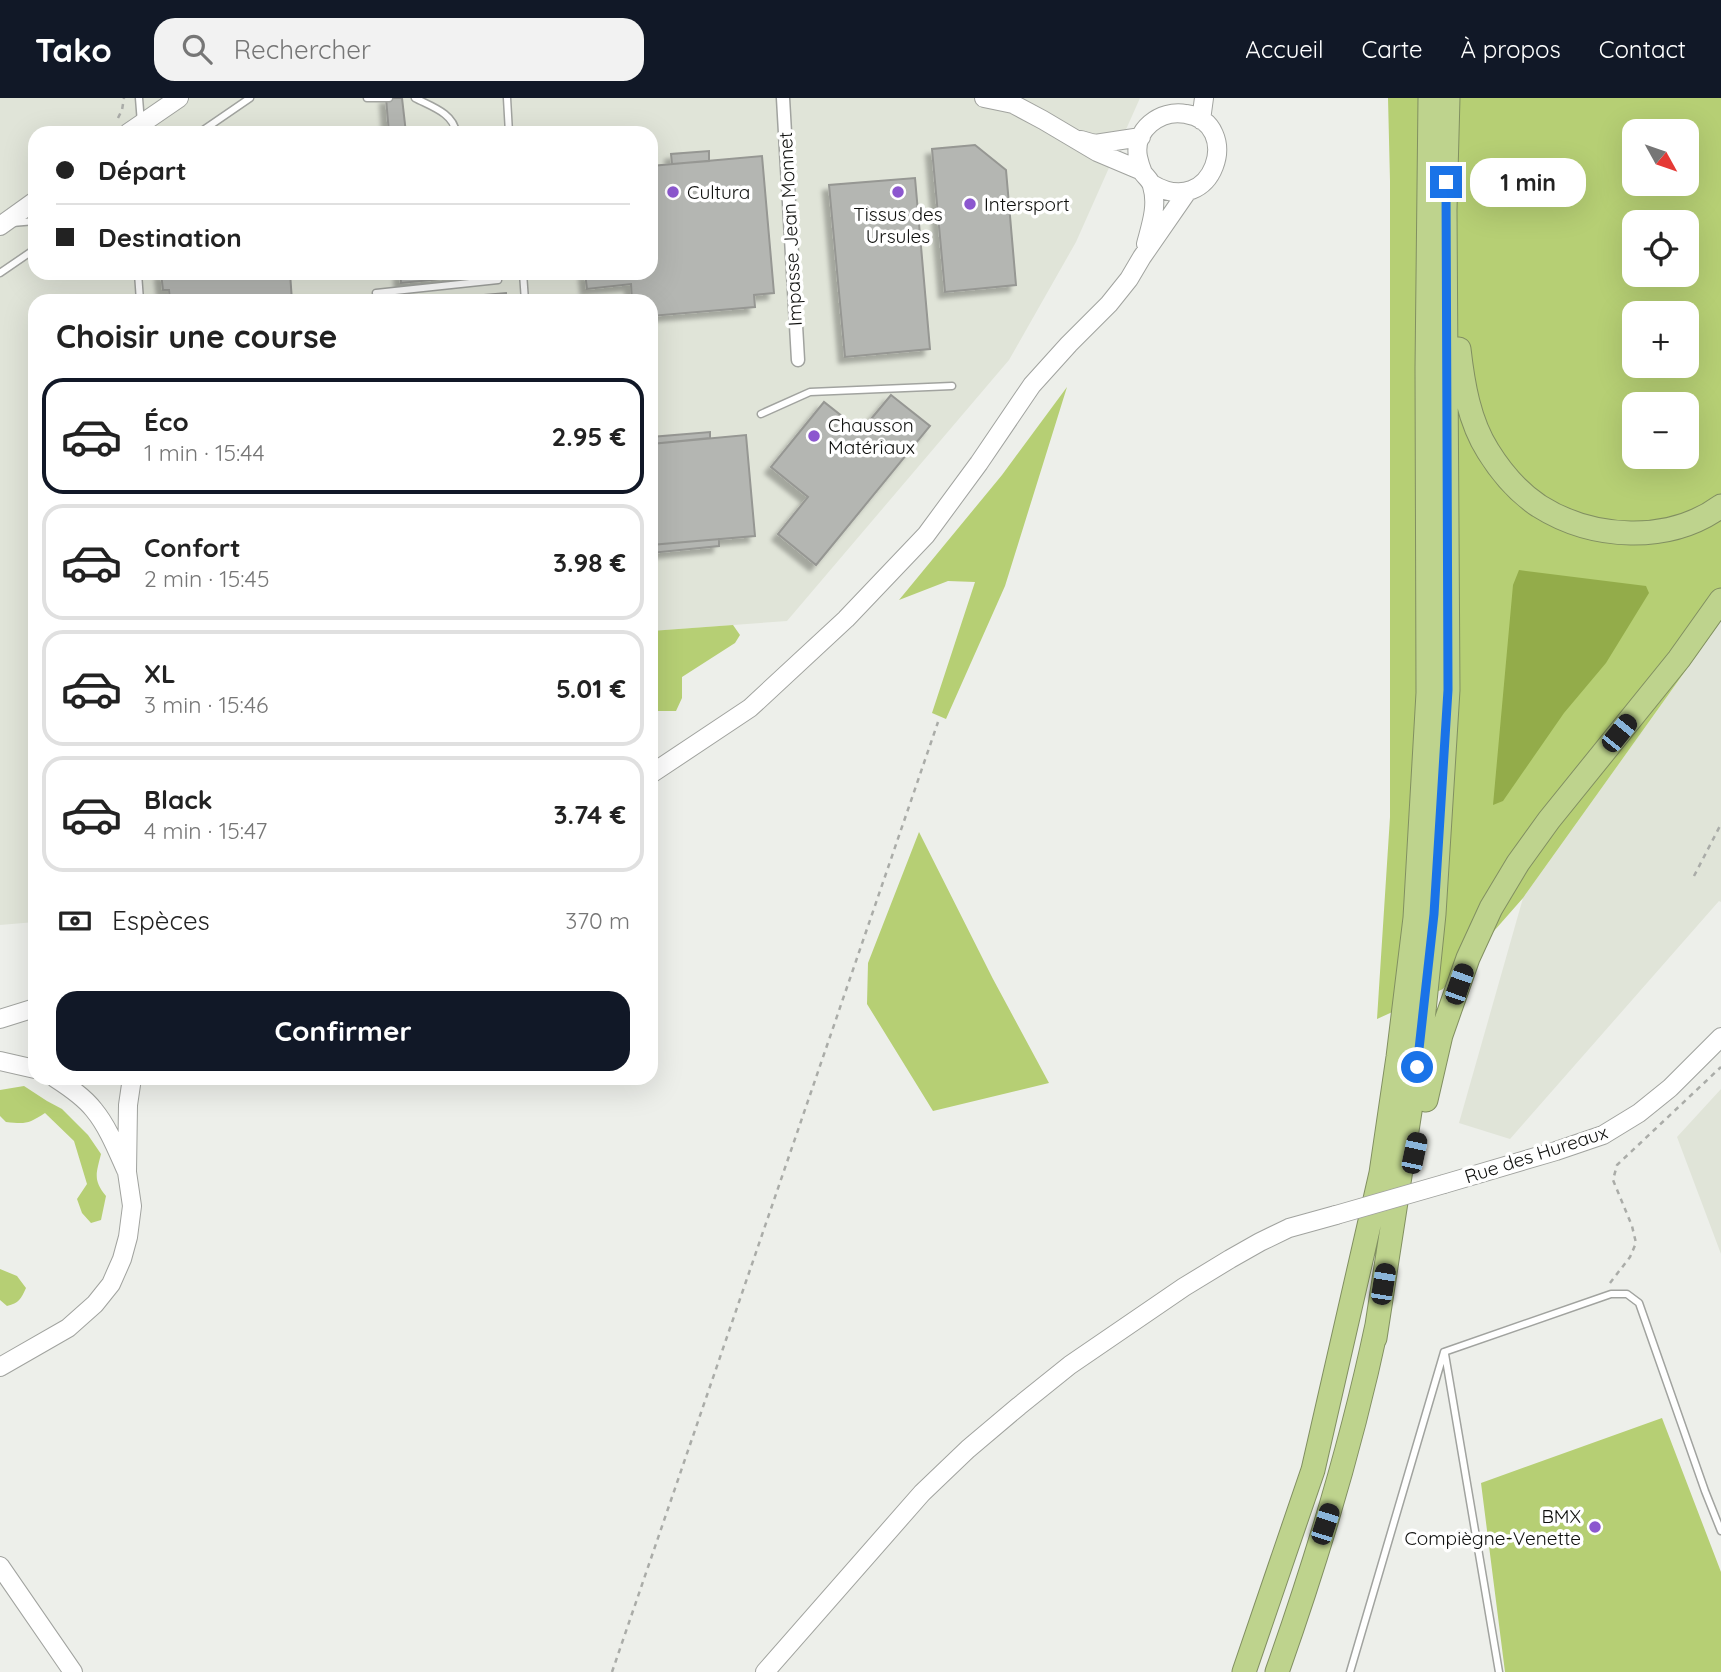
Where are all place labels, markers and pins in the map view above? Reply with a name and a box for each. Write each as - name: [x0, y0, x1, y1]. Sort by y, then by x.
- place label: Cultura: [687, 180, 750, 204]
- marker: Cultura: [665, 184, 681, 200]
- marker: Tissus des Ursules: [890, 184, 906, 200]
- place label: Intersport: [984, 192, 1070, 216]
- marker: Intersport: [962, 196, 978, 212]
- place label: Tissus des Ursules: [853, 202, 943, 248]
- place label: Chausson Matériaux: [828, 413, 915, 459]
- marker: Chausson Matériaux: [806, 428, 822, 444]
- place label: BMX Compiègne-Venette: [1404, 1504, 1581, 1550]
- marker: BMX Compiègne-Venette: [1587, 1519, 1603, 1535]

